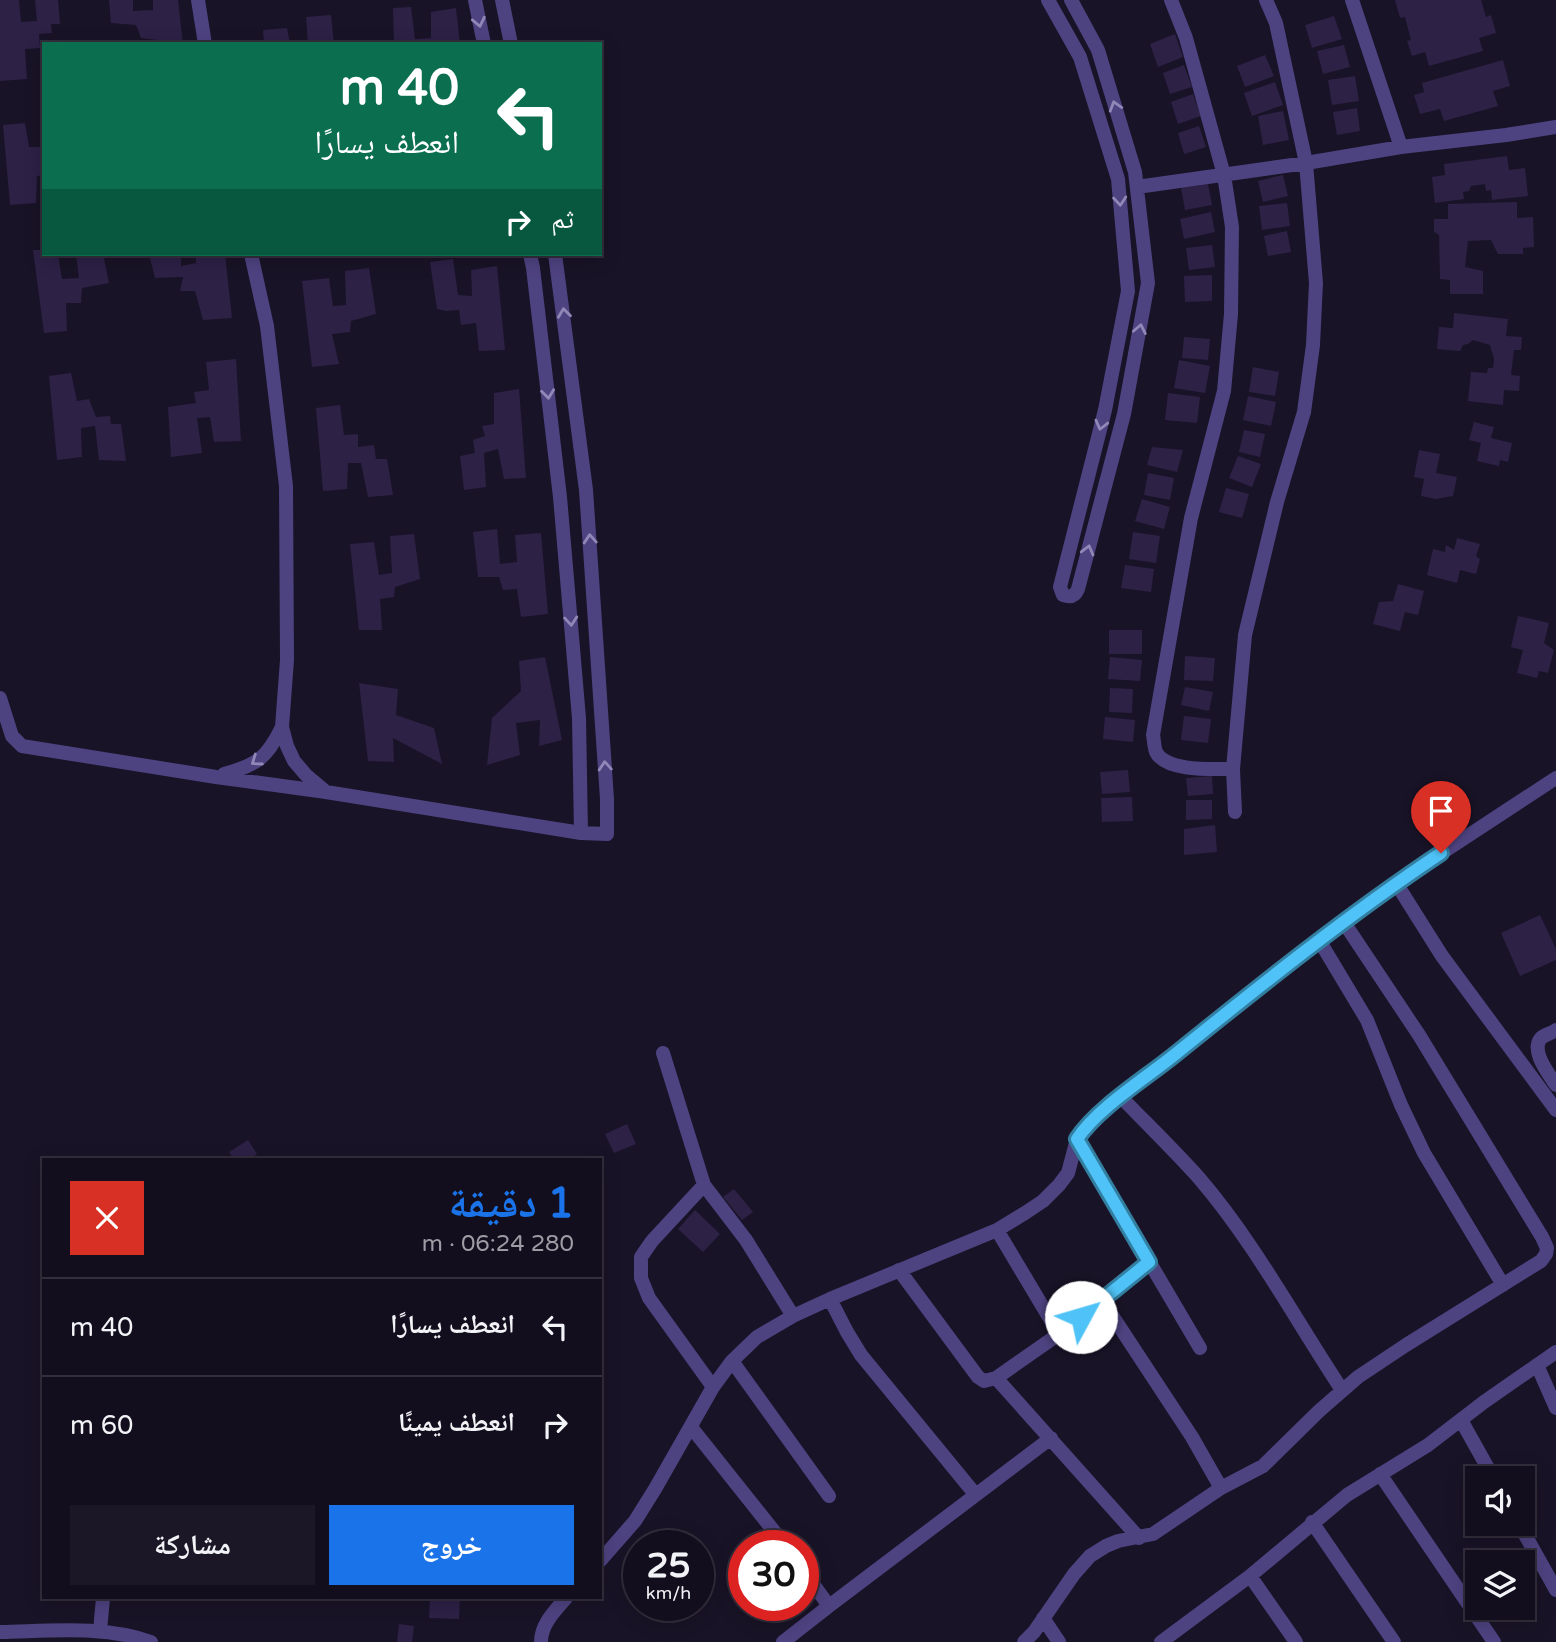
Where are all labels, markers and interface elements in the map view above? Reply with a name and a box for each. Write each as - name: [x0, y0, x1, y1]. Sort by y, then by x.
- one-way arrow: [471, 16, 486, 28]
- text: 40 m: [340, 59, 459, 118]
- icon: left: [483, 70, 574, 161]
- one-way arrow: [1109, 100, 1124, 112]
- text: انعطف يسارًا: [314, 124, 459, 162]
- one-way arrow: [1112, 196, 1127, 207]
- icon: right: [499, 203, 537, 241]
- text: ثم: [551, 204, 574, 235]
- one-way arrow: [556, 307, 571, 319]
- one-way arrow: [1132, 323, 1147, 335]
- one-way arrow: [540, 388, 555, 400]
- one-way arrow: [1095, 419, 1109, 431]
- one-way arrow: [582, 533, 597, 544]
- one-way arrow: [1080, 544, 1094, 556]
- one-way arrow: [563, 615, 578, 626]
- one-way arrow: [251, 753, 264, 765]
- one-way arrow: [598, 760, 613, 771]
- pin: [1411, 781, 1471, 853]
- icon: arrive: [1422, 792, 1460, 830]
- text: 1 دقيقة: [448, 1178, 574, 1229]
- button: close: [70, 1181, 144, 1255]
- text: 280 m · 06:24: [422, 1230, 574, 1258]
- position arrow: [1044, 1280, 1118, 1354]
- icon: left: [536, 1308, 574, 1346]
- text: انعطف يسارًا: [390, 1309, 515, 1340]
- text: 40 m: [70, 1312, 133, 1343]
- icon: right: [536, 1406, 574, 1444]
- text: انعطف يمينًا: [398, 1407, 515, 1438]
- text: 60 m: [70, 1410, 133, 1441]
- map controls: [1465, 1466, 1535, 1620]
- button: sound: [1465, 1466, 1535, 1536]
- button: مشاركة: [70, 1505, 315, 1585]
- button: خروج: [329, 1505, 574, 1585]
- speed limit sign: 30: [728, 1530, 819, 1621]
- text: 25: [647, 1545, 690, 1587]
- button: layers: [1465, 1550, 1535, 1620]
- text: km/h: [646, 1582, 691, 1604]

